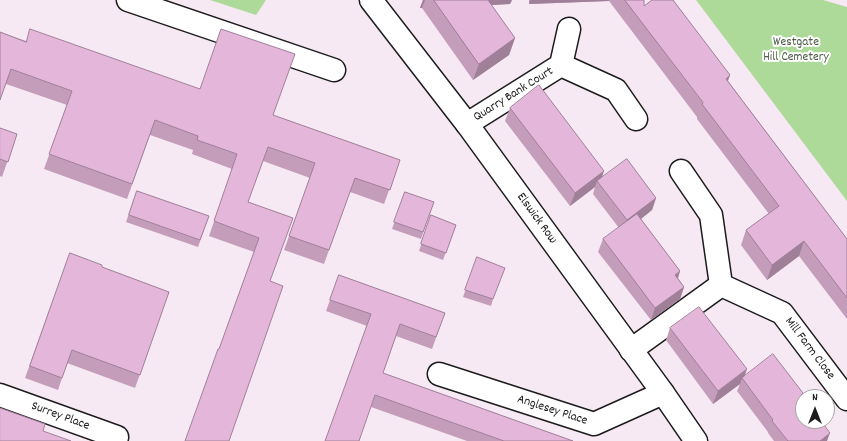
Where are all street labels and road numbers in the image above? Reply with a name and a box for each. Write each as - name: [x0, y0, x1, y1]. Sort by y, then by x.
- street label: Quarry Bank Court: [471, 64, 557, 126]
- street label: Elswick Row: [512, 190, 560, 248]
- street label: Mill Farm Close: [780, 315, 838, 383]
- street label: Anglesey Place: [515, 392, 589, 430]
- street label: Surrey Place: [29, 399, 91, 435]

